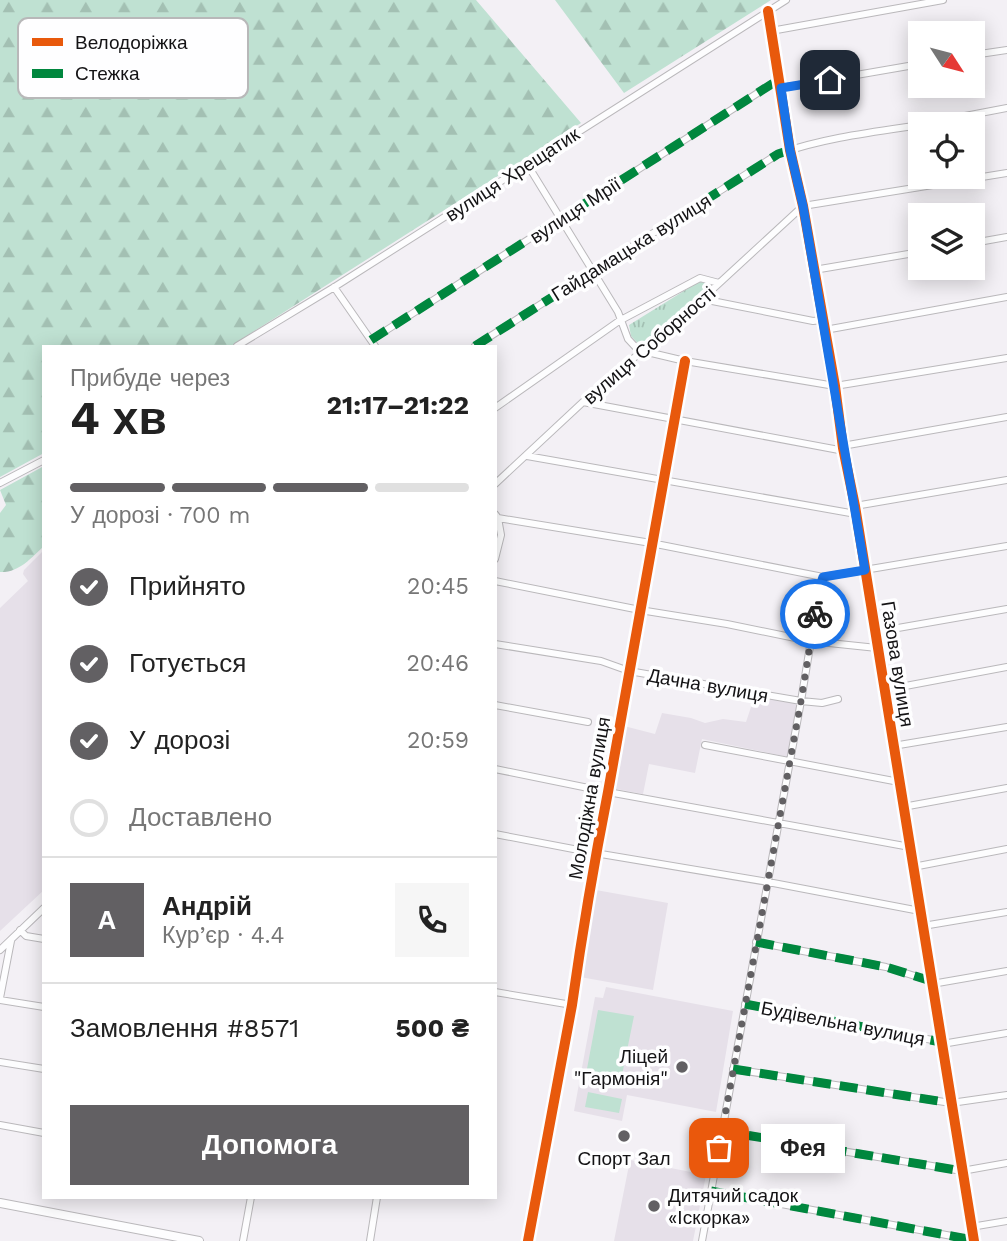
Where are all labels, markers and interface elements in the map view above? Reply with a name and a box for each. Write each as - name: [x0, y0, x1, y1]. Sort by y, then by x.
- legend: [18, 18, 248, 98]
- north arrow: [908, 21, 985, 98]
- map controls: [908, 21, 985, 280]
- text: Велодоріжка: [75, 31, 188, 54]
- pin: [800, 50, 860, 110]
- icon: home: [811, 61, 849, 99]
- text: Стежка: [75, 62, 140, 85]
- button: locate: [908, 112, 985, 189]
- street label: вулиця Хрещатик: [441, 122, 584, 226]
- street label: вулиця Мрії: [525, 172, 626, 248]
- street label: Гайдамацька вулиця: [547, 189, 715, 306]
- button: layers: [908, 203, 985, 280]
- street label: вулиця Соборності: [578, 282, 720, 409]
- text: Прибуде через: [70, 365, 230, 392]
- text: 21:17–21:22: [327, 390, 469, 420]
- text: 4 хв: [70, 391, 167, 445]
- text: У дорозі · 700 m: [70, 502, 250, 529]
- icon: check: [70, 568, 108, 606]
- text: Прийнято: [129, 571, 246, 601]
- text: 20:45: [407, 573, 469, 600]
- courier: [780, 579, 850, 649]
- icon: bike: [796, 595, 834, 633]
- street label: Газова вулиця: [876, 599, 919, 729]
- icon: check: [70, 645, 108, 683]
- text: Готується: [129, 648, 246, 678]
- text: 20:46: [406, 650, 469, 677]
- street label: Дачна вулиця: [646, 664, 770, 707]
- street label: Молодіжна вулиця: [564, 715, 615, 881]
- icon: check: [70, 722, 108, 760]
- text: У дорозі: [129, 725, 230, 755]
- text: 20:59: [407, 727, 469, 754]
- text: Доставлено: [129, 802, 272, 832]
- button: phone: [395, 883, 469, 957]
- text: Андрій: [162, 891, 252, 921]
- text: А: [98, 905, 116, 935]
- text: Кур’єр · 4.4: [162, 922, 284, 949]
- street label: Будівельна вулиця: [759, 996, 927, 1051]
- text: Замовлення #8571: [70, 1013, 300, 1043]
- text: 500 ₴: [396, 1013, 469, 1043]
- place label: Ліцей "Гармонія": [574, 1045, 668, 1090]
- marker: Ліцей "Гармонія": [674, 1059, 690, 1075]
- button: Допомога: [70, 1105, 469, 1185]
- pin: [689, 1118, 749, 1178]
- callout: Фея: [761, 1124, 845, 1172]
- marker: Спорт Зал: [616, 1128, 632, 1144]
- icon: bag: [700, 1129, 738, 1167]
- text: Фея: [780, 1135, 826, 1162]
- place label: Спорт Зал: [577, 1147, 671, 1170]
- place label: Дитячий садок «Іскорка»: [668, 1184, 799, 1229]
- marker: Дитячий садок «Іскорка»: [646, 1198, 662, 1214]

